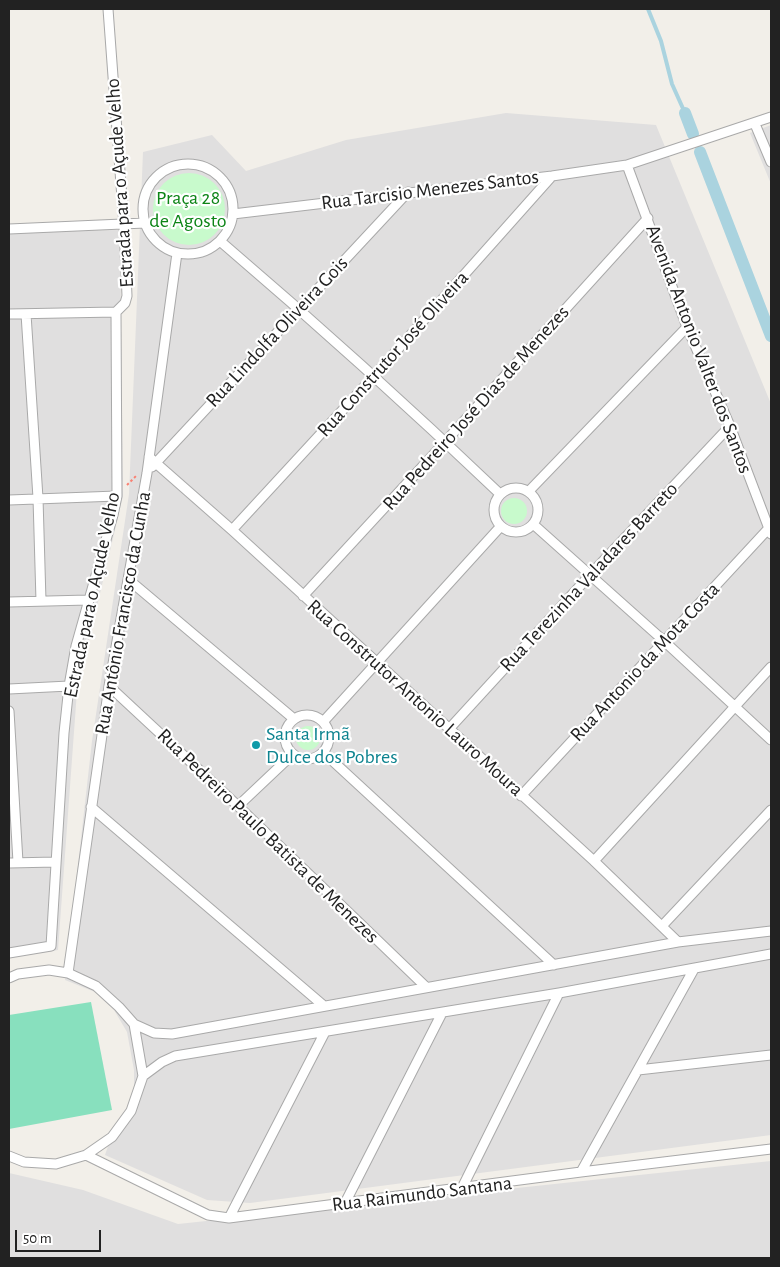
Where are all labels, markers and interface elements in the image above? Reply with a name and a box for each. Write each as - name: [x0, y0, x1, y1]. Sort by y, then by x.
- street label: Estrada para o Açude Velho: [101, 78, 139, 288]
- street label: Rua Tarcisio Menezes Santos: [320, 165, 540, 215]
- park label: Praça 28 de Agosto: [149, 186, 227, 233]
- street label: Avenida Antonio Valter dos Santos: [640, 221, 758, 477]
- street label: Rua Lindolfa Oliveira Gois: [201, 252, 353, 412]
- street label: Rua Construtor José Oliveira: [312, 266, 474, 442]
- street label: Rua Pedreiro José Dias de Menezes: [378, 301, 574, 515]
- street label: Rua Terezinha Valadares Barreto: [495, 477, 683, 677]
- street label: Estrada para o Açude Velho: [58, 490, 126, 700]
- street label: Rua Antônio Francisco da Cunha: [90, 490, 156, 736]
- street label: Rua Antonio da Mota Costa: [565, 577, 725, 747]
- street label: Rua Construtor Antonio Lauro Moura: [302, 594, 528, 802]
- place label: Santa Irmã Dulce dos Pobres: [266, 722, 398, 769]
- street label: Rua Pedreiro Paulo Batista de Menezes: [152, 723, 384, 949]
- marker: Santa Irmã Dulce dos Pobres: [250, 739, 262, 751]
- street label: Rua Raimundo Santana: [331, 1171, 513, 1217]
- scale bar: [18, 1220, 104, 1252]
- text: 50 m: [23, 1231, 52, 1246]

